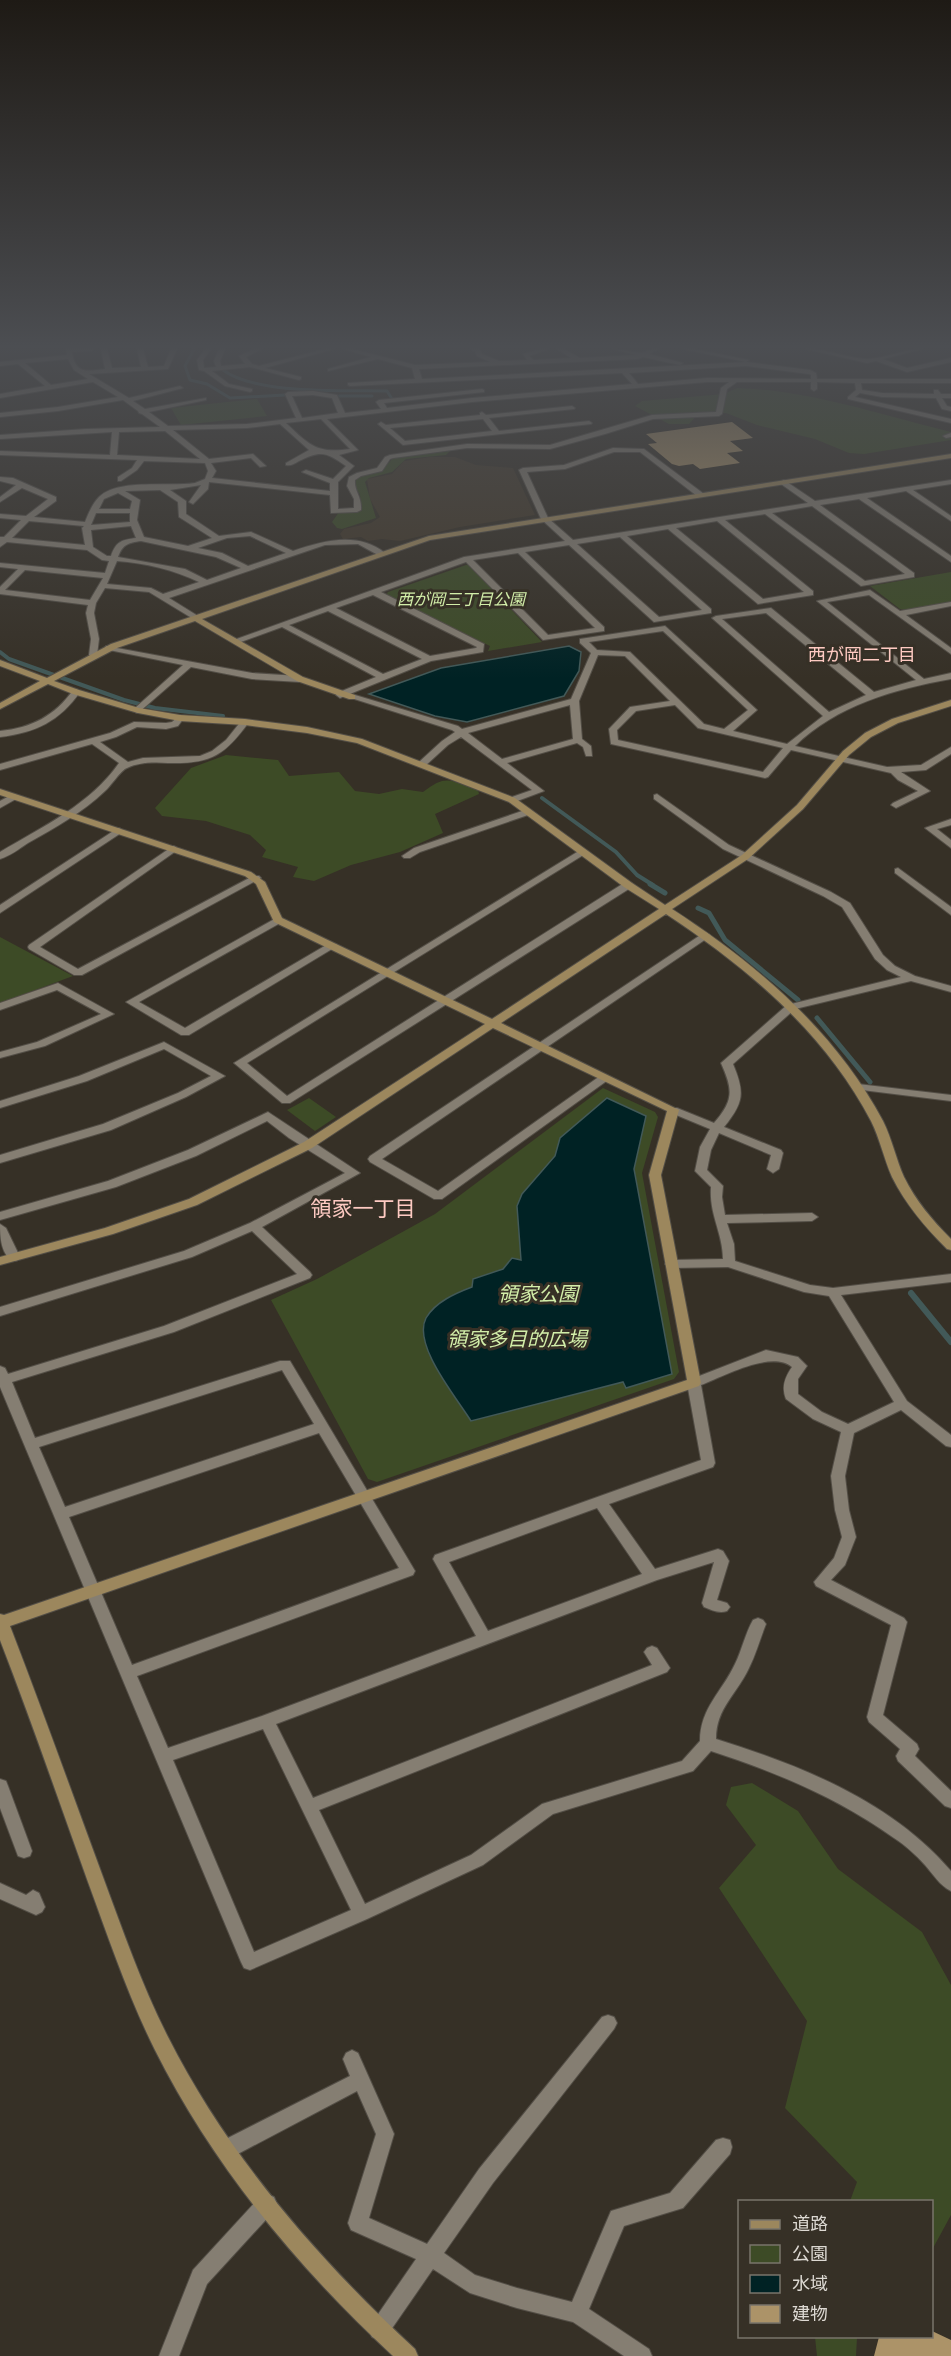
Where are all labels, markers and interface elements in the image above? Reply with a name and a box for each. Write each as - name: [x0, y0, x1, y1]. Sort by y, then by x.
- park label: 西が岡三丁目公園: [397, 588, 527, 610]
- district label: 西が岡二丁目: [808, 642, 916, 666]
- district label: 領家一丁目: [311, 1194, 416, 1222]
- park label: 領家公園: [498, 1280, 581, 1307]
- park label: 領家多目的広場: [447, 1325, 589, 1352]
- legend: [738, 2200, 933, 2338]
- text: 道路: [792, 2211, 828, 2235]
- text: 公園: [792, 2241, 828, 2265]
- text: 水域: [792, 2271, 828, 2295]
- text: 建物: [792, 2301, 828, 2325]

